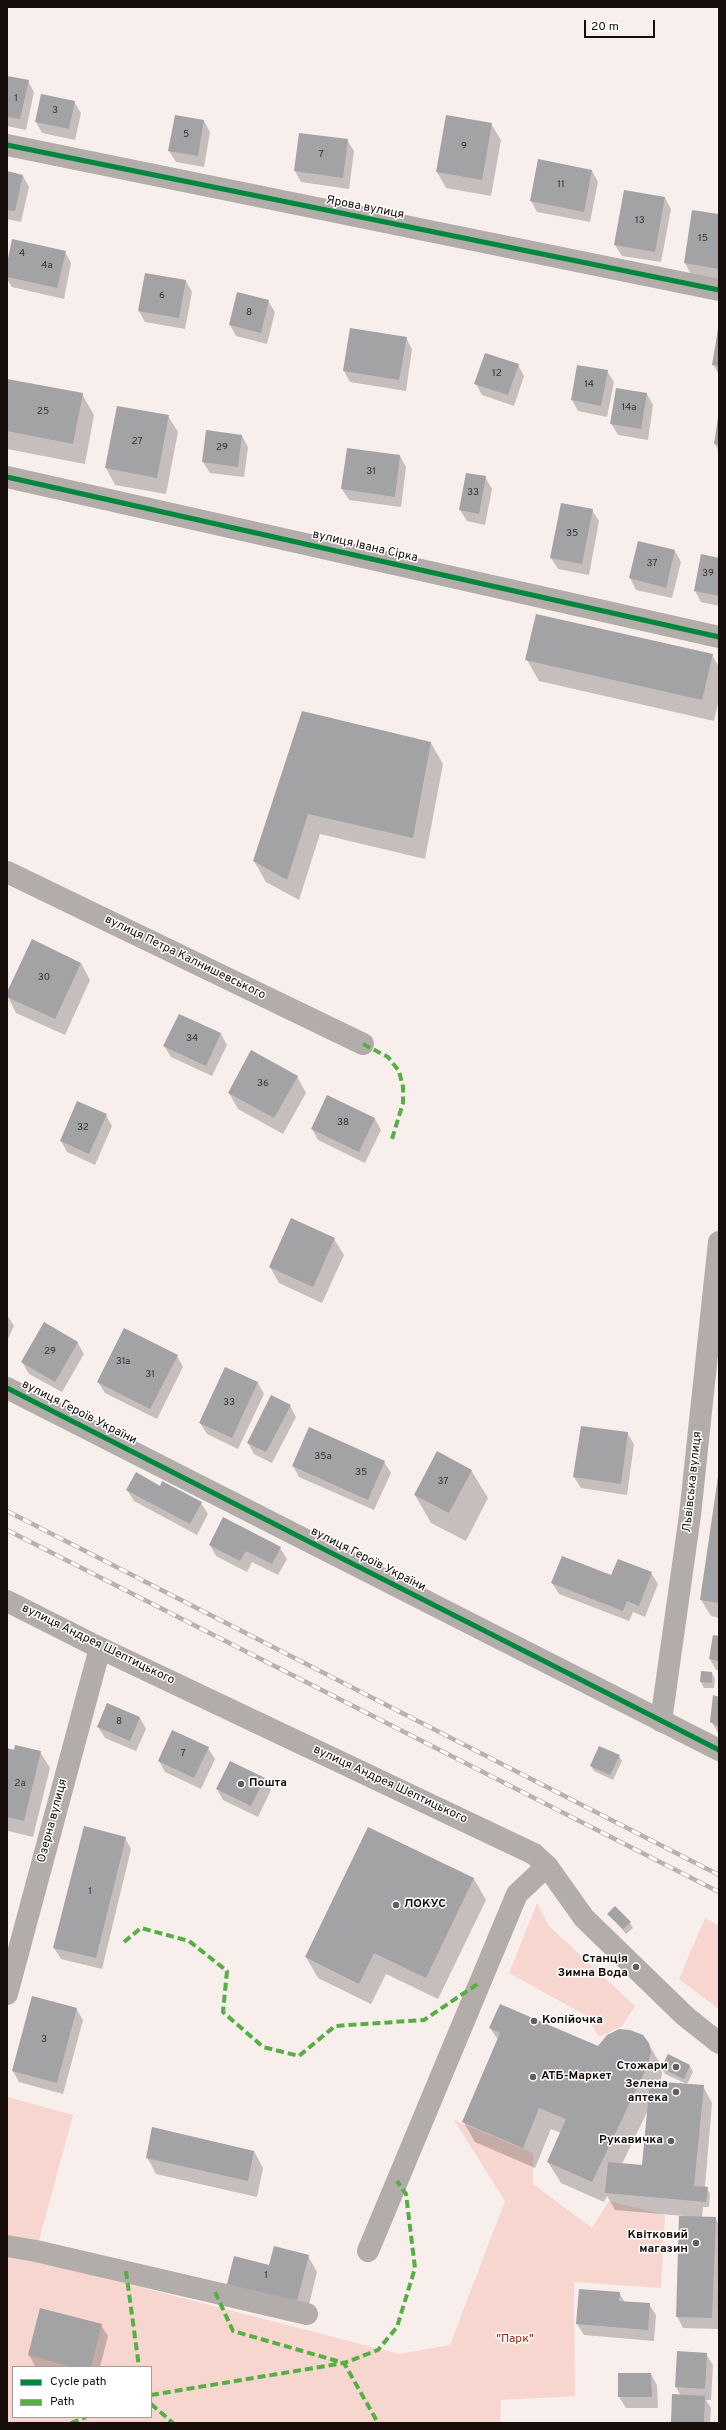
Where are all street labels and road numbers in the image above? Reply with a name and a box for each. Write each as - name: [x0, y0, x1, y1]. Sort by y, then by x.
- street label: Ярова вулиця: [325, 193, 405, 223]
- street label: вулиця Івана Сірка: [311, 528, 419, 566]
- street label: вулиця Петра Калнишевського: [102, 913, 268, 1003]
- street label: вулиця Героїв України: [19, 1378, 139, 1448]
- street label: Львівська вулиця: [681, 1431, 705, 1533]
- street label: вулиця Героїв України: [308, 1525, 428, 1595]
- street label: вулиця Андрея Шептицького: [19, 1602, 177, 1688]
- street label: вулиця Андрея Шептицького: [311, 1743, 469, 1827]
- street label: Озерна вулиця: [35, 1778, 71, 1864]

